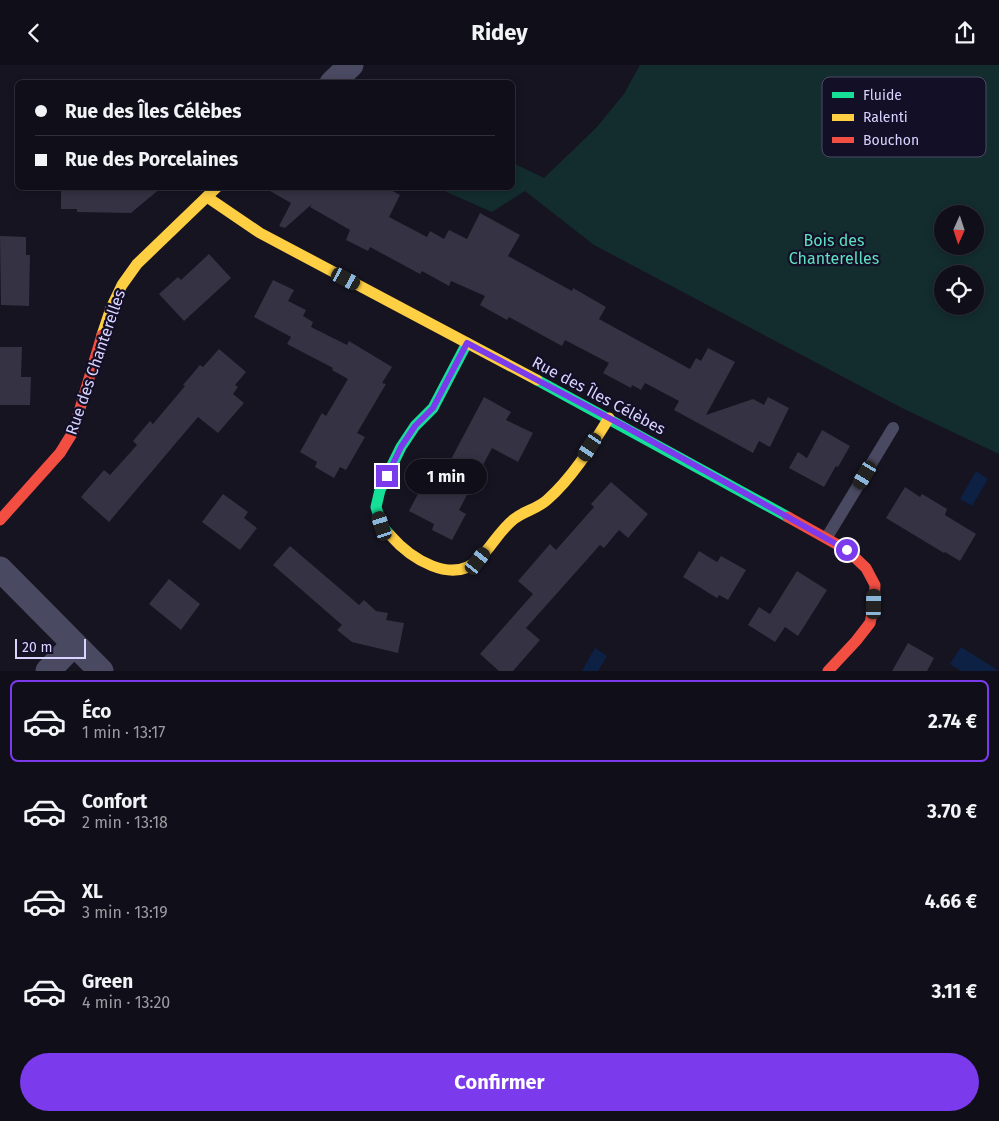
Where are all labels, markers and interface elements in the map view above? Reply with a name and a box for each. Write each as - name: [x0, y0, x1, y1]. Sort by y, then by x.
- icon: back: [20, 19, 48, 47]
- text: Ridey: [471, 19, 528, 46]
- icon: share: [951, 19, 979, 47]
- legend: [822, 77, 986, 157]
- text: Fluide: [863, 87, 902, 104]
- text: Rue des Îles Célèbes: [65, 100, 242, 123]
- text: Ralenti: [863, 109, 908, 126]
- text: Bouchon: [863, 132, 919, 149]
- text: Rue des Porcelaines: [65, 148, 238, 171]
- north arrow: [934, 205, 984, 255]
- map controls: [934, 205, 984, 315]
- park label: Bois des Chanterelles: [789, 231, 879, 268]
- car: [329, 265, 362, 293]
- button: locate: [934, 265, 984, 315]
- street label: Rue des Chanterelles: [62, 287, 129, 437]
- street label: Rue des Îles Célèbes: [529, 351, 669, 439]
- car: [575, 430, 604, 464]
- car: [850, 458, 879, 492]
- callout: 1 min: [404, 459, 487, 493]
- route end: [376, 465, 398, 487]
- text: 1 min: [427, 467, 465, 486]
- car: [370, 509, 393, 543]
- route start: [836, 539, 858, 561]
- car: [462, 545, 493, 577]
- car: [866, 589, 881, 619]
- scale bar: [15, 636, 86, 659]
- text: 20 m: [22, 639, 52, 656]
- icon: car: [22, 699, 67, 744]
- text: Éco: [82, 700, 111, 723]
- text: 2.74 €: [928, 710, 977, 733]
- text: 1 min · 13:17: [82, 723, 165, 742]
- icon: car: [22, 789, 67, 834]
- text: Confort: [82, 790, 147, 813]
- text: 3.70 €: [927, 800, 977, 823]
- text: 2 min · 13:18: [82, 813, 168, 832]
- icon: car: [22, 879, 67, 924]
- text: XL: [82, 880, 103, 903]
- text: 4.66 €: [925, 890, 977, 913]
- text: 3 min · 13:19: [82, 903, 168, 922]
- icon: car: [22, 969, 67, 1014]
- text: Green: [82, 970, 133, 993]
- text: 3.11 €: [931, 980, 977, 1003]
- text: 4 min · 13:20: [82, 993, 170, 1012]
- button: Confirmer: [20, 1053, 979, 1111]

